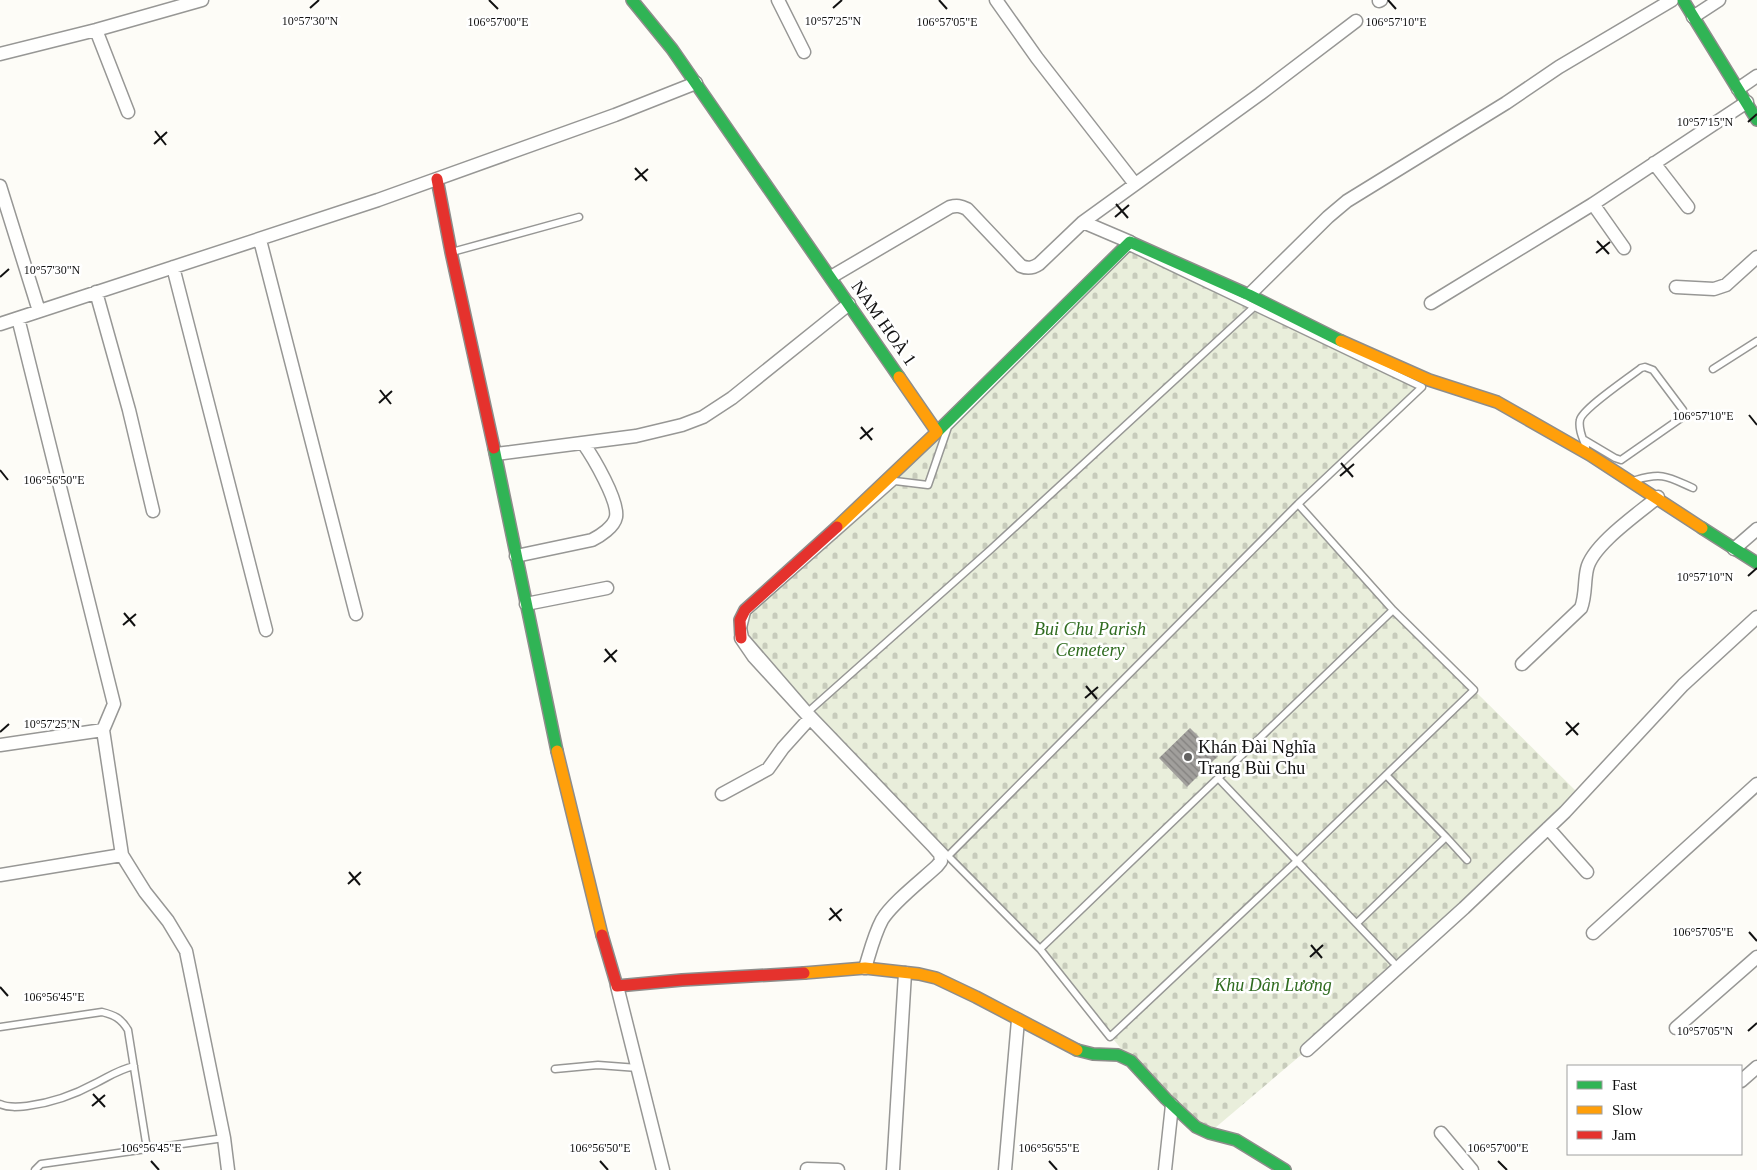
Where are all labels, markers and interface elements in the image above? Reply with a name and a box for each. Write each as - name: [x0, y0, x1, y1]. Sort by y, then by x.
- text: 10°57'30"N: [282, 14, 339, 28]
- text: 10°57'25"N: [805, 14, 862, 28]
- text: 106°57'00"E: [467, 15, 529, 29]
- text: 106°57'05"E: [916, 15, 978, 29]
- text: 106°57'10"E: [1365, 15, 1427, 29]
- text: 10°57'15"N: [1677, 115, 1734, 129]
- text: 10°57'30"N: [24, 263, 81, 277]
- street label: NAM HOÀ 1: [847, 276, 921, 369]
- text: 106°57'10"E: [1672, 409, 1734, 423]
- text: 106°56'50"E: [23, 473, 85, 487]
- text: 10°57'10"N: [1677, 570, 1734, 584]
- park label: Bui Chu Parish Cemetery: [1034, 619, 1146, 660]
- text: 10°57'25"N: [24, 717, 81, 731]
- place label: Khán Đài Nghĩa Trang Bùi Chu: [1198, 737, 1316, 778]
- marker: Khán Đài Nghĩa Trang Bùi Chu: [1182, 751, 1194, 763]
- text: 106°57'05"E: [1672, 925, 1734, 939]
- park label: Khu Dân Lương: [1213, 975, 1332, 995]
- text: 106°56'45"E: [23, 990, 85, 1004]
- text: 10°57'05"N: [1677, 1024, 1734, 1038]
- legend: [1567, 1065, 1742, 1155]
- text: Fast: [1612, 1077, 1638, 1093]
- text: Slow: [1612, 1102, 1643, 1118]
- text: Jam: [1612, 1127, 1636, 1143]
- text: 106°56'45"E: [120, 1141, 182, 1155]
- text: 106°56'50"E: [569, 1141, 631, 1155]
- text: 106°56'55"E: [1018, 1141, 1080, 1155]
- text: 106°57'00"E: [1467, 1141, 1529, 1155]

